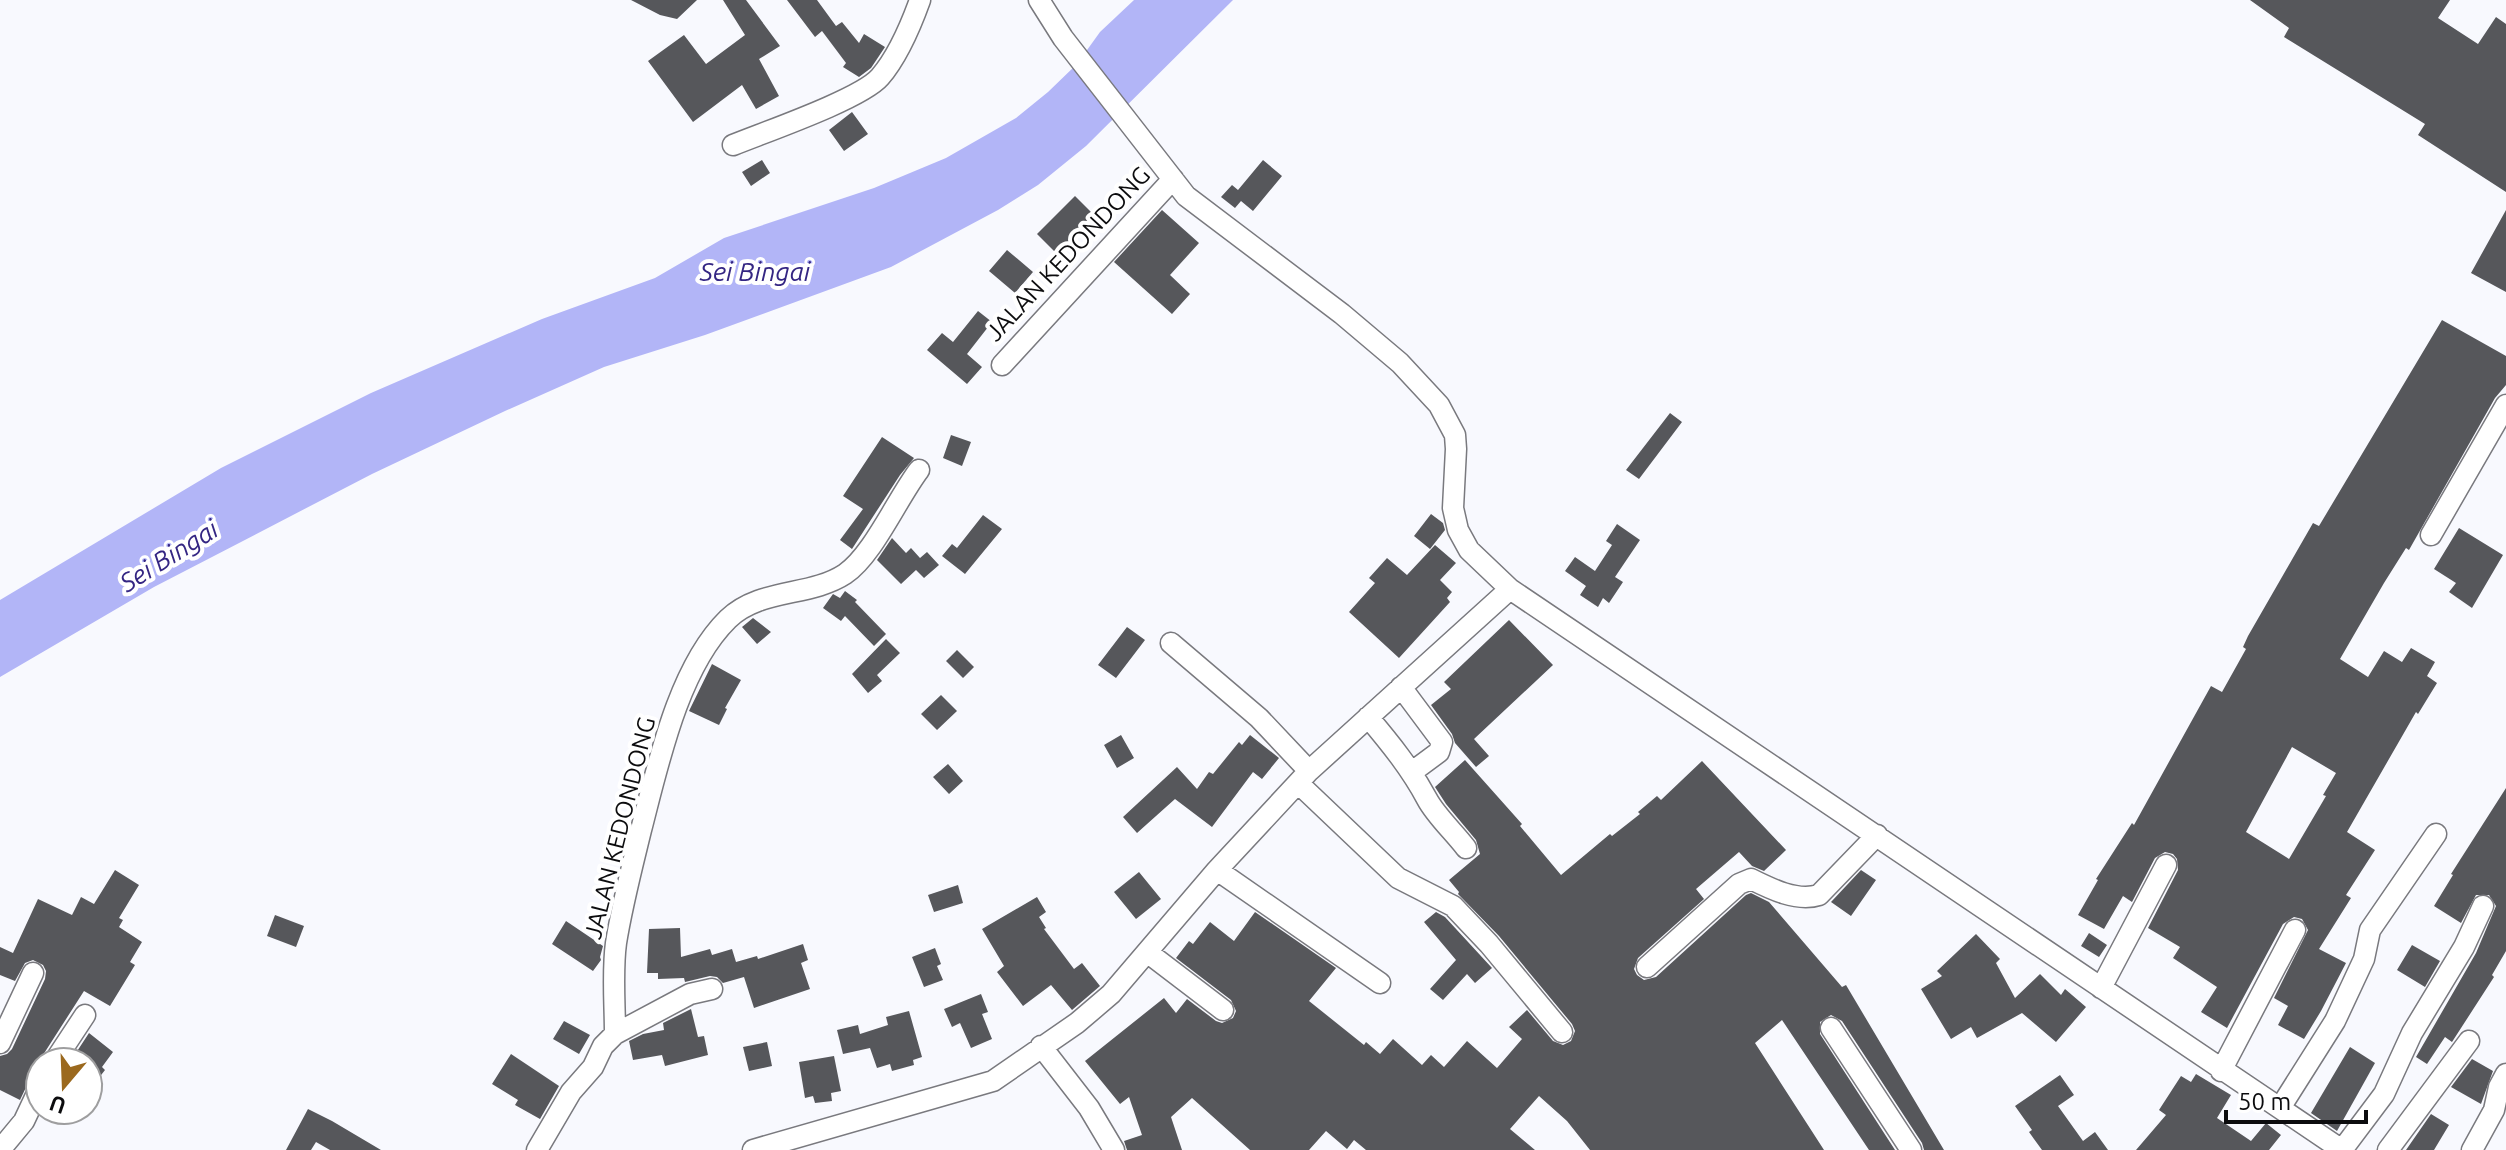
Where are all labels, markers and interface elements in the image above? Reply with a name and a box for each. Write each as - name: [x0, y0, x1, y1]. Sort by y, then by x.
- street label: JALAN KEDONDONG: [980, 161, 1155, 346]
- water label: Sei Bingai: [699, 257, 812, 286]
- water label: Sei Bingai: [113, 513, 225, 598]
- street label: JALAN KEDONDONG: [579, 714, 660, 942]
- north arrow: [24, 1046, 104, 1126]
- scale bar: [2226, 1074, 2366, 1124]
- text: 50 m: [2238, 1088, 2291, 1115]
- text: U: [46, 1091, 69, 1120]

